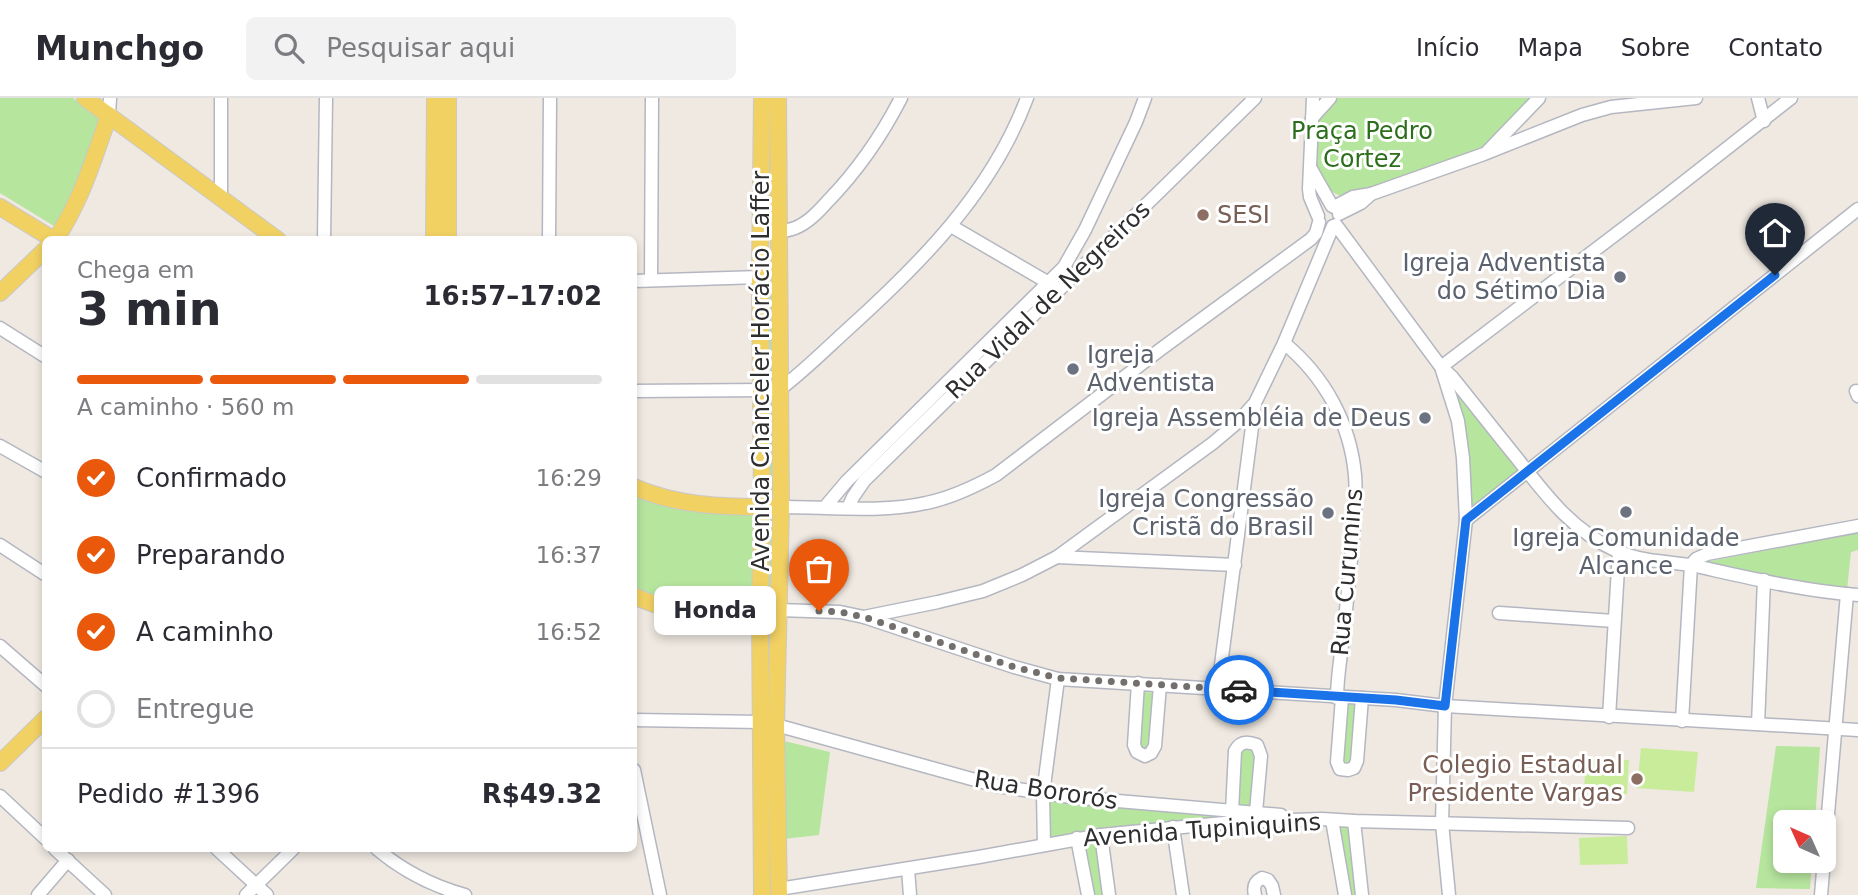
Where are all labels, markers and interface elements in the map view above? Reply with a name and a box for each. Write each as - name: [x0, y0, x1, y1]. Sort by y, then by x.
- search box: [246, 17, 736, 80]
- text: Munchgo: [35, 29, 204, 68]
- icon: search: [270, 29, 308, 67]
- text: Pesquisar aqui: [326, 33, 515, 63]
- text: Início: [1416, 34, 1480, 62]
- text: Mapa: [1518, 34, 1583, 62]
- text: Sobre: [1621, 34, 1690, 62]
- text: Contato: [1728, 34, 1823, 62]
- park label: Praça Pedro Cortez: [1291, 117, 1433, 173]
- street label: Avenida Chanceler Horácio Laffer: [747, 170, 775, 571]
- street label: Rua Vidal de Negreiros: [940, 195, 1156, 405]
- place label: SESI: [1217, 201, 1270, 229]
- pin: [1745, 203, 1805, 275]
- marker: SESI: [1195, 207, 1211, 223]
- icon: home: [1756, 214, 1794, 252]
- place label: Igreja Adventista do Sétimo Dia: [1402, 249, 1606, 305]
- text: Chega em: [77, 257, 194, 283]
- marker: Igreja Adventista do Sétimo Dia: [1612, 269, 1628, 285]
- text: 16:57–17:02: [423, 281, 602, 311]
- text: 3 min: [77, 282, 221, 336]
- place label: Igreja Adventista: [1087, 341, 1215, 397]
- marker: Igreja Adventista: [1065, 361, 1081, 377]
- text: A caminho · 560 m: [77, 394, 294, 420]
- place label: Igreja Assembléia de Deus: [1092, 404, 1411, 432]
- marker: Igreja Assembléia de Deus: [1417, 410, 1433, 426]
- icon: check: [77, 459, 115, 497]
- text: Confirmado: [136, 463, 287, 493]
- text: 16:29: [536, 465, 602, 491]
- place label: Igreja Congressão Cristã do Brasil: [1098, 485, 1314, 541]
- street label: Rua Curumins: [1326, 487, 1368, 657]
- marker: Igreja Comunidade Alcance: [1618, 504, 1634, 520]
- marker: Igreja Congressão Cristã do Brasil: [1320, 505, 1336, 521]
- place label: Igreja Comunidade Alcance: [1512, 524, 1740, 580]
- icon: check: [77, 536, 115, 574]
- pin: [789, 539, 849, 611]
- text: Preparando: [136, 540, 285, 570]
- text: 16:37: [536, 542, 602, 568]
- icon: bag: [800, 550, 838, 588]
- callout: Honda: [654, 587, 777, 636]
- text: Honda: [673, 597, 757, 623]
- icon: check: [77, 613, 115, 651]
- text: A caminho: [136, 617, 274, 647]
- text: 16:52: [536, 619, 602, 645]
- courier: [1204, 655, 1274, 725]
- icon: car: [1220, 671, 1258, 709]
- text: Entregue: [136, 694, 254, 724]
- place label: Colegio Estadual Presidente Vargas: [1408, 751, 1623, 807]
- street label: Rua Bororós: [972, 765, 1120, 815]
- marker: Colegio Estadual Presidente Vargas: [1629, 771, 1645, 787]
- text: Pedido #1396: [77, 779, 260, 809]
- text: R$49.32: [482, 779, 602, 809]
- street label: Avenida Tupiniquins: [1082, 808, 1322, 852]
- north arrow: [1773, 810, 1836, 873]
- map controls: [1773, 810, 1836, 873]

